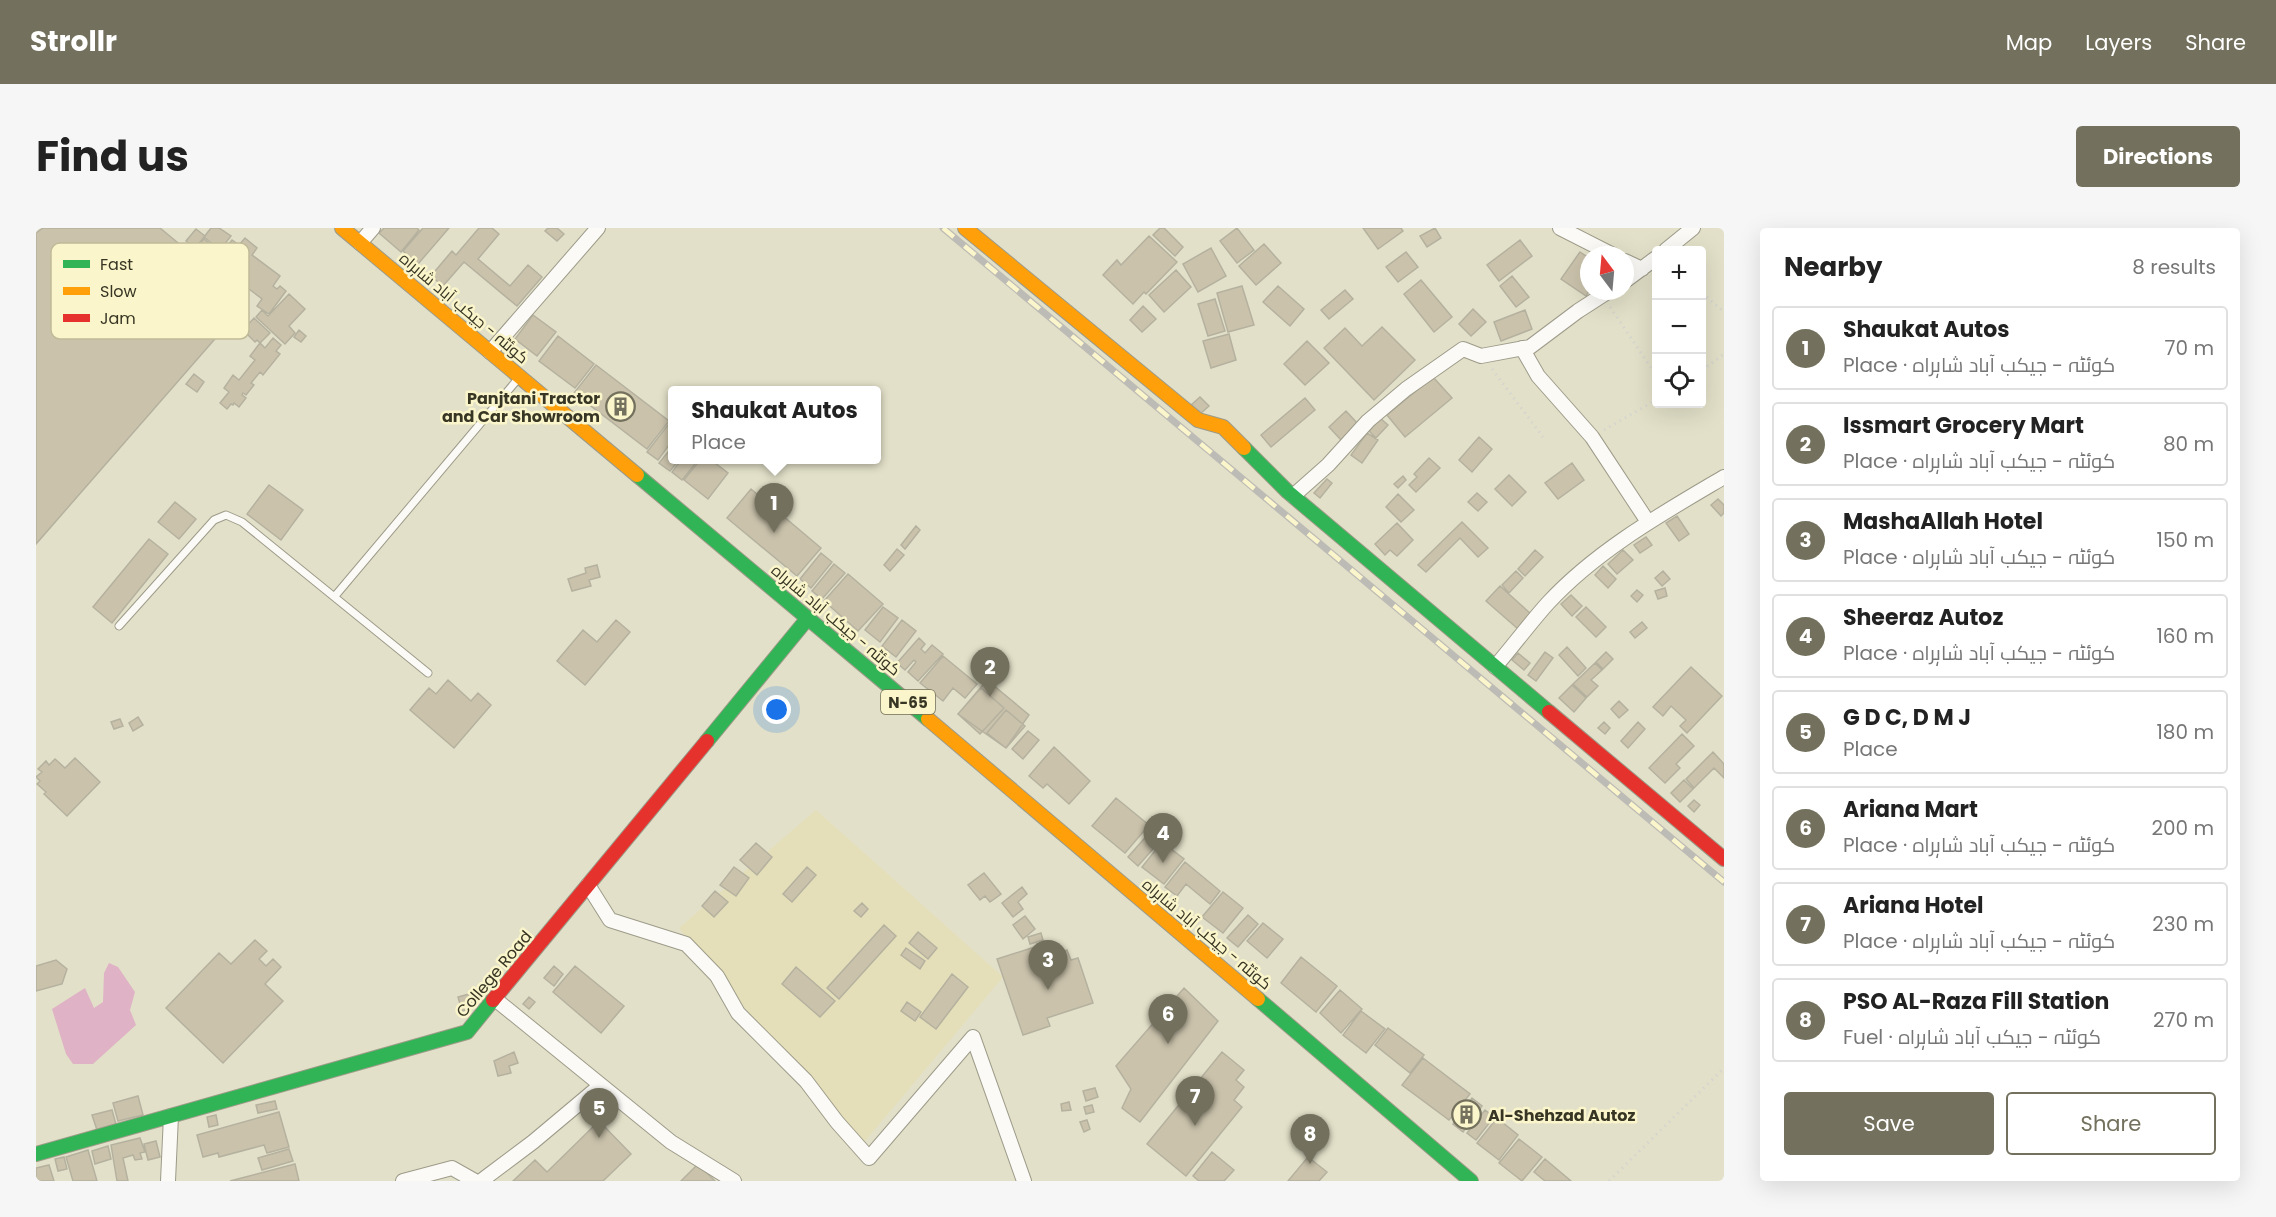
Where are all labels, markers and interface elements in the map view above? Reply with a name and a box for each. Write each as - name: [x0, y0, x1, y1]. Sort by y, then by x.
- text: Strollr: [30, 22, 117, 61]
- text: Map: [2006, 28, 2052, 57]
- text: Layers: [2085, 28, 2152, 57]
- text: Share: [2185, 28, 2246, 57]
- button: Directions: [2076, 126, 2240, 187]
- text: Find us: [36, 127, 189, 186]
- legend: [51, 243, 249, 339]
- north arrow: [1580, 246, 1634, 300]
- map controls: [1652, 246, 1706, 408]
- button: +: [1652, 246, 1706, 300]
- street label: کوئٹہ - جیکب آباد شاہراہ: [394, 247, 534, 369]
- text: Nearby: [1784, 249, 1882, 285]
- text: Fast: [100, 253, 133, 276]
- text: 8 results: [2132, 253, 2216, 281]
- text: Slow: [100, 280, 137, 303]
- button: −: [1652, 300, 1706, 354]
- text: Jam: [100, 307, 136, 330]
- text: Shaukat Autos: [1843, 314, 2010, 345]
- text: 1: [1802, 334, 1809, 362]
- text: 70 m: [2165, 334, 2214, 362]
- text: Place · کوئٹہ - جیکب آباد شاہراہ: [1843, 351, 2115, 379]
- button: locate: [1652, 354, 1706, 408]
- popup: [668, 386, 881, 464]
- place label: Panjtani Tractor and Car Showroom: [442, 387, 600, 428]
- building icon: Panjtani Tractor and Car Showroom: [605, 391, 637, 423]
- text: Shaukat Autos: [691, 395, 858, 426]
- text: Issmart Grocery Mart: [1843, 410, 2084, 441]
- text: Place: [691, 428, 746, 456]
- text: 2: [1800, 430, 1811, 458]
- text: 80 m: [2163, 430, 2214, 458]
- text: Place · کوئٹہ - جیکب آباد شاہراہ: [1843, 447, 2115, 475]
- pin: 1: [754, 484, 794, 533]
- text: MashaAllah Hotel: [1843, 506, 2043, 537]
- text: 3: [1799, 526, 1812, 554]
- text: 150 m: [2157, 526, 2214, 554]
- text: Place · کوئٹہ - جیکب آباد شاہراہ: [1843, 543, 2115, 571]
- street label: کوئٹہ - جیکب آباد شاہراہ: [766, 559, 906, 681]
- text: Sheeraz Autoz: [1843, 602, 2003, 633]
- text: 4: [1799, 622, 1812, 650]
- text: 160 m: [2156, 622, 2214, 650]
- text: Place · کوئٹہ - جیکب آباد شاہراہ: [1843, 639, 2115, 667]
- pin: 2: [970, 648, 1010, 697]
- road number: N-65: [881, 690, 935, 714]
- your location: [762, 695, 791, 724]
- text: G D C, D M J: [1843, 702, 1971, 733]
- text: 5: [1799, 718, 1812, 746]
- text: 180 m: [2156, 718, 2214, 746]
- text: Place: [1843, 735, 1898, 763]
- text: Ariana Mart: [1843, 794, 1978, 825]
- pin: 4: [1144, 814, 1182, 863]
- text: 6: [1799, 814, 1812, 842]
- text: 200 m: [2151, 814, 2214, 842]
- text: Place · کوئٹہ - جیکب آباد شاہراہ: [1843, 831, 2115, 859]
- street label: کوئٹہ - جیکب آباد شاہراہ: [1137, 873, 1277, 995]
- text: Ariana Hotel: [1843, 890, 1984, 921]
- text: 7: [1800, 910, 1811, 938]
- text: 230 m: [2152, 910, 2214, 938]
- street label: College Road: [451, 926, 537, 1022]
- text: Place · کوئٹہ - جیکب آباد شاہراہ: [1843, 927, 2115, 955]
- pin: 3: [1028, 940, 1068, 990]
- text: PSO AL-Raza Fill Station: [1843, 986, 2109, 1017]
- pin: 6: [1148, 994, 1188, 1044]
- text: 8: [1799, 1006, 1812, 1034]
- text: 270 m: [2153, 1006, 2214, 1034]
- text: Fuel · کوئٹہ - جیکب آباد شاہراہ: [1843, 1023, 2101, 1051]
- pin: 7: [1176, 1076, 1214, 1126]
- pin: 5: [580, 1088, 618, 1138]
- button: Save: [1784, 1092, 1994, 1155]
- button: Share: [2006, 1092, 2216, 1155]
- building icon: Al-Shehzad Autoz: [1451, 1099, 1483, 1131]
- place label: Al-Shehzad Autoz: [1488, 1104, 1635, 1127]
- pin: 8: [1290, 1114, 1330, 1164]

